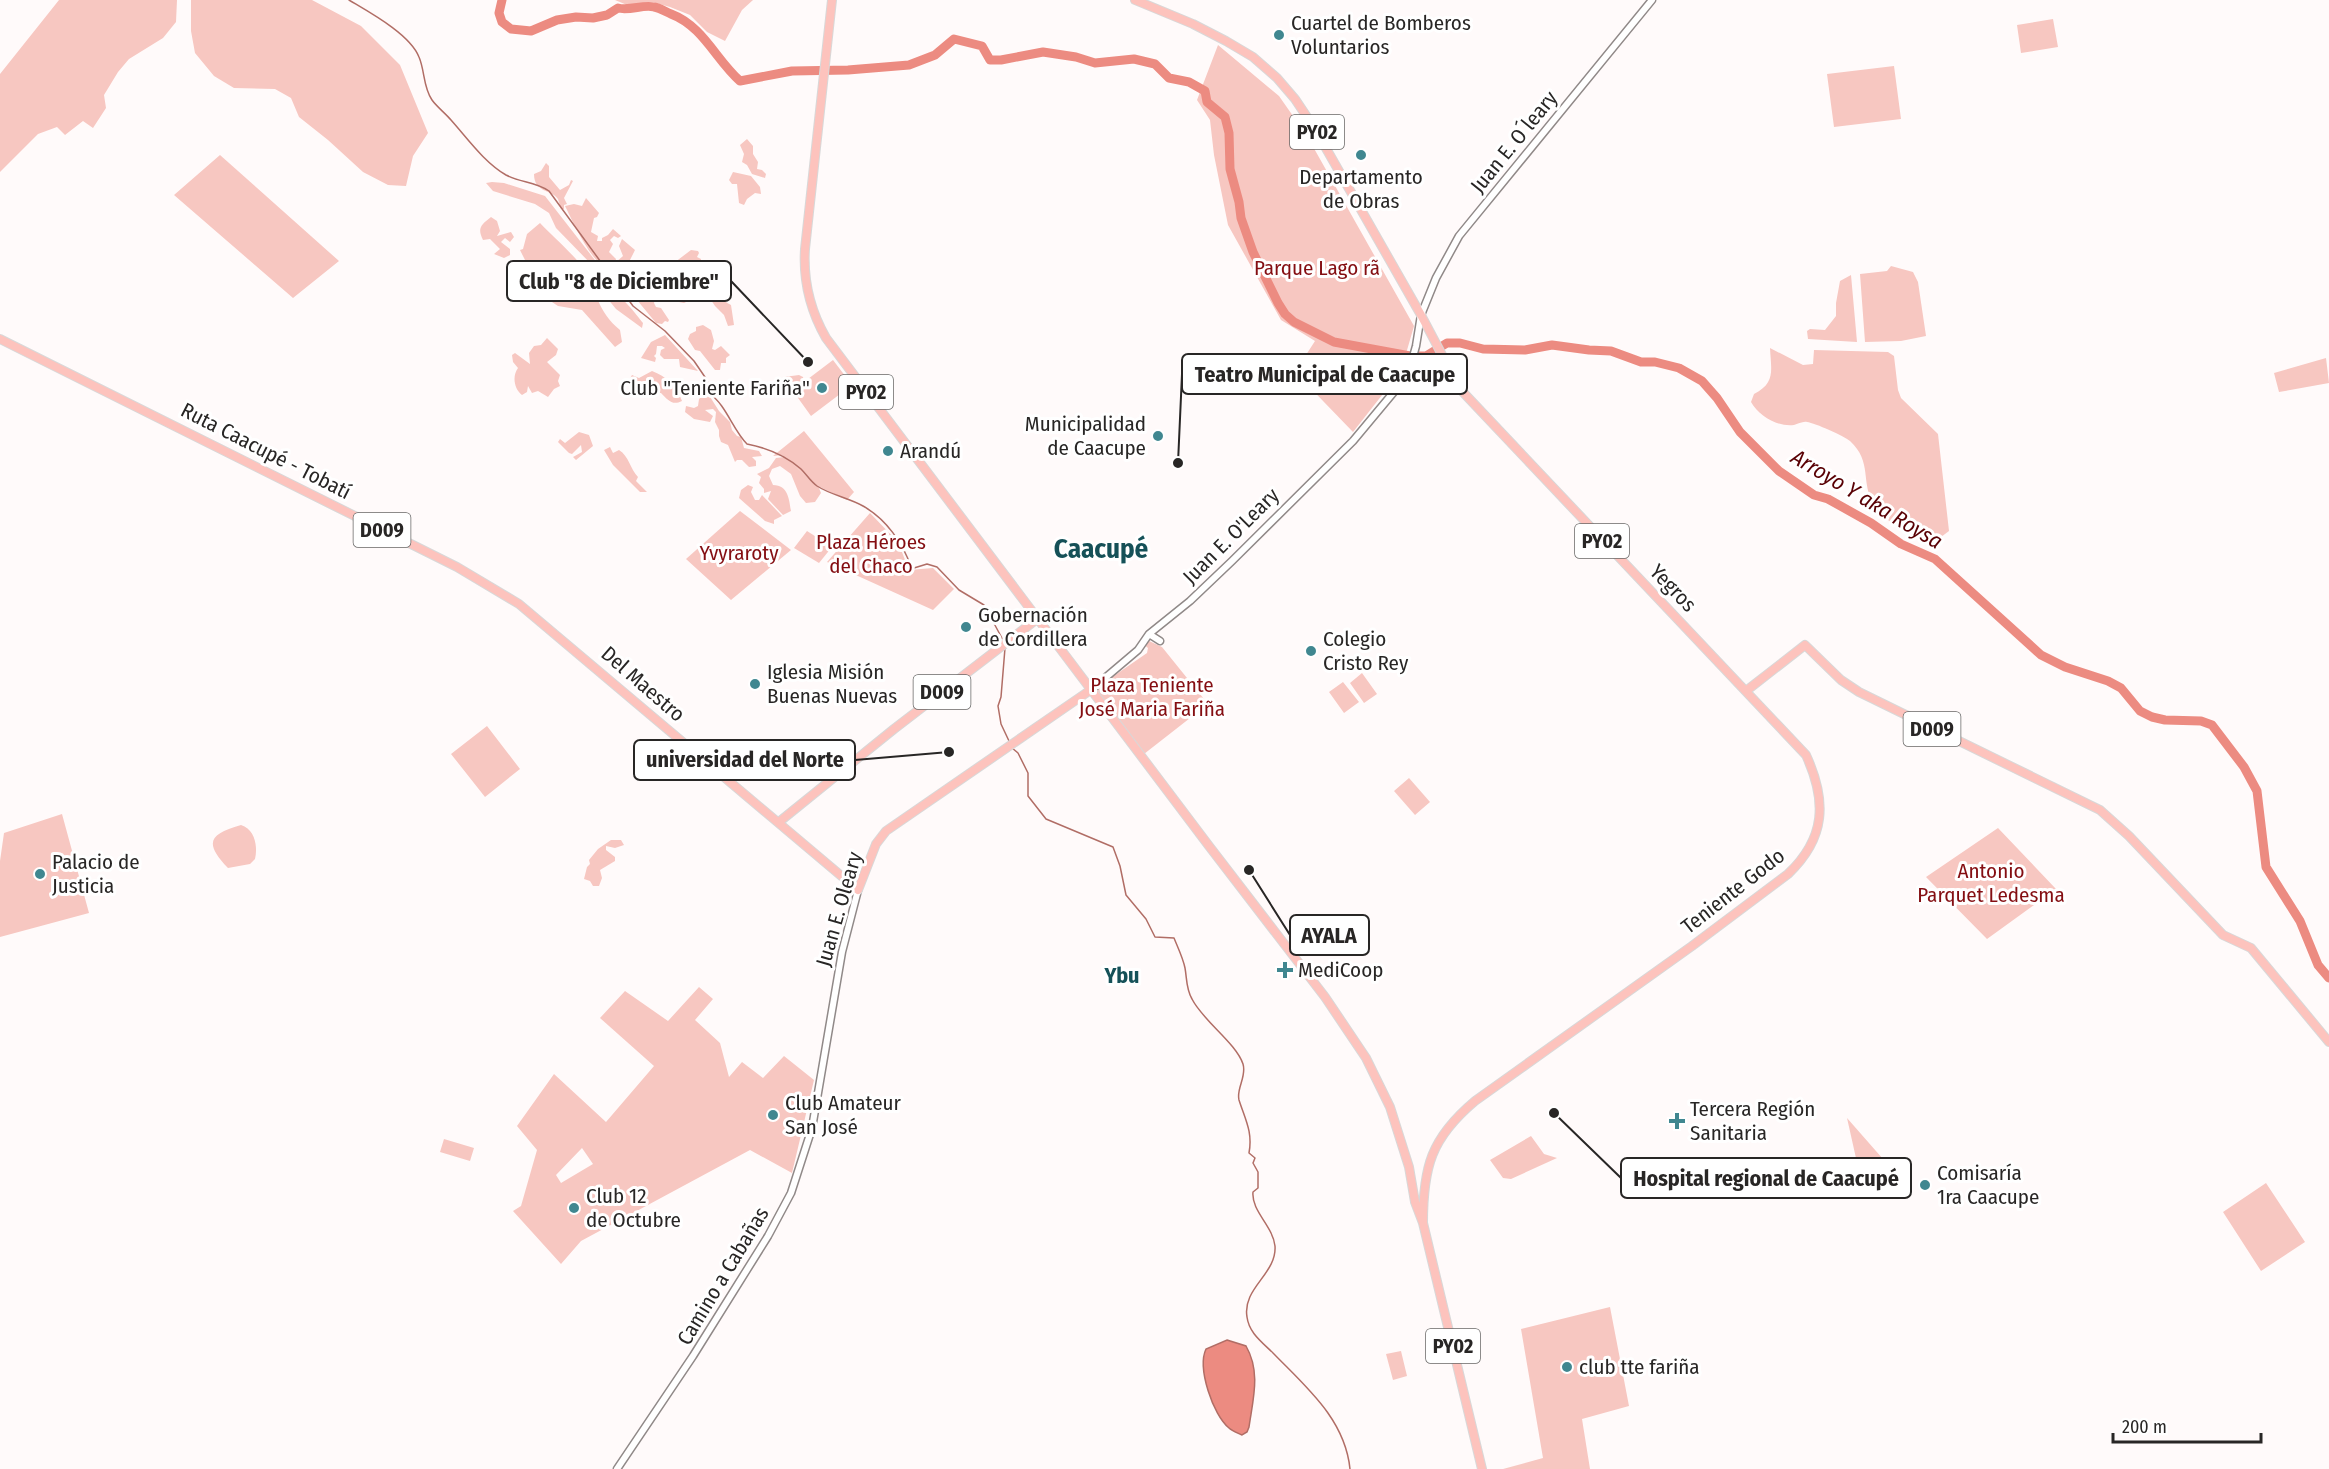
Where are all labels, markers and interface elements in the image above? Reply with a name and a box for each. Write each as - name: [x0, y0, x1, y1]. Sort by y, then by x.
- place label: Cuartel de Bomberos Voluntarios: [1291, 10, 1471, 60]
- marker: Cuartel de Bomberos Voluntarios: [1272, 28, 1286, 42]
- street label: Juan E. O´leary: [1465, 85, 1563, 198]
- road number: PY02: [1290, 115, 1344, 149]
- marker: Departamento de Obras: [1354, 148, 1368, 162]
- place label: Departamento de Obras: [1299, 164, 1423, 214]
- park label: Parque Lago rã: [1254, 255, 1380, 281]
- callout: Club "8 de Diciembre": [507, 261, 731, 301]
- text: Club "8 de Diciembre": [519, 268, 719, 295]
- callout: Teatro Municipal de Caacupe: [1182, 354, 1467, 394]
- text: Teatro Municipal de Caacupe: [1195, 361, 1455, 388]
- place label: Club "Teniente Fariña": [620, 375, 810, 401]
- road number: PY02: [839, 375, 893, 409]
- marker: Club "Teniente Fariña": [815, 381, 829, 395]
- street label: Ruta Caacupé - Tobatí: [177, 397, 355, 505]
- place label: Municipalidad de Caacupe: [1025, 411, 1146, 461]
- marker: Municipalidad de Caacupe: [1151, 429, 1165, 443]
- place label: Arandú: [900, 438, 961, 464]
- water label: Arroyo Y aka Roysa: [1786, 443, 1948, 555]
- marker: Arandú: [881, 444, 895, 458]
- street label: Juan E. O'Leary: [1177, 482, 1285, 590]
- road number: D009: [354, 513, 410, 547]
- road number: PY02: [1575, 524, 1629, 558]
- park label: Plaza Héroes del Chaco: [816, 529, 926, 579]
- district label: Caacupé: [1054, 533, 1149, 565]
- park label: Yvyraroty: [699, 540, 779, 566]
- street label: Yegros: [1644, 559, 1702, 617]
- place label: Gobernación de Cordillera: [978, 602, 1088, 652]
- marker: Gobernación de Cordillera: [959, 620, 973, 634]
- place label: Colegio Cristo Rey: [1323, 626, 1409, 676]
- street label: Del Maestro: [596, 641, 690, 727]
- marker: Colegio Cristo Rey: [1304, 644, 1318, 658]
- place label: Iglesia Misión Buenas Nuevas: [767, 659, 897, 709]
- park label: Plaza Teniente José Maria Fariña: [1079, 672, 1225, 722]
- road number: D009: [914, 675, 970, 709]
- marker: Iglesia Misión Buenas Nuevas: [748, 677, 762, 691]
- road number: D009: [1904, 712, 1960, 746]
- callout: universidad del Norte: [634, 740, 855, 780]
- text: universidad del Norte: [646, 746, 844, 773]
- street label: Teniente Godo: [1676, 843, 1790, 939]
- street label: Juan E. Oleary: [810, 848, 868, 969]
- place label: Palacio de Justicia: [52, 849, 140, 899]
- park label: Antonio Parquet Ledesma: [1917, 858, 2065, 908]
- marker: Palacio de Justicia: [33, 867, 47, 881]
- callout: AYALA: [1290, 915, 1369, 955]
- text: AYALA: [1300, 922, 1358, 949]
- place label: MediCoop: [1298, 957, 1383, 983]
- marker: MediCoop: [1276, 961, 1294, 979]
- district label: Ybu: [1103, 962, 1140, 989]
- place label: Club Amateur San José: [785, 1090, 901, 1140]
- place label: Tercera Región Sanitaria: [1690, 1096, 1815, 1146]
- marker: Club Amateur San José: [766, 1108, 780, 1122]
- marker: Tercera Región Sanitaria: [1668, 1112, 1686, 1130]
- callout: Hospital regional de Caacupé: [1621, 1158, 1911, 1198]
- place label: Comisaría 1ra Caacupe: [1937, 1160, 2039, 1210]
- text: Hospital regional de Caacupé: [1633, 1165, 1899, 1192]
- marker: Comisaría 1ra Caacupe: [1918, 1178, 1932, 1192]
- place label: Club 12 de Octubre: [586, 1183, 681, 1233]
- marker: Club 12 de Octubre: [567, 1201, 581, 1215]
- street label: Camino a Cabañas: [672, 1202, 774, 1350]
- road number: PY02: [1426, 1329, 1480, 1363]
- place label: club tte fariña: [1579, 1354, 1700, 1380]
- marker: club tte fariña: [1560, 1360, 1574, 1374]
- scale bar: [2113, 1406, 2262, 1444]
- text: 200 m: [2122, 1416, 2167, 1438]

